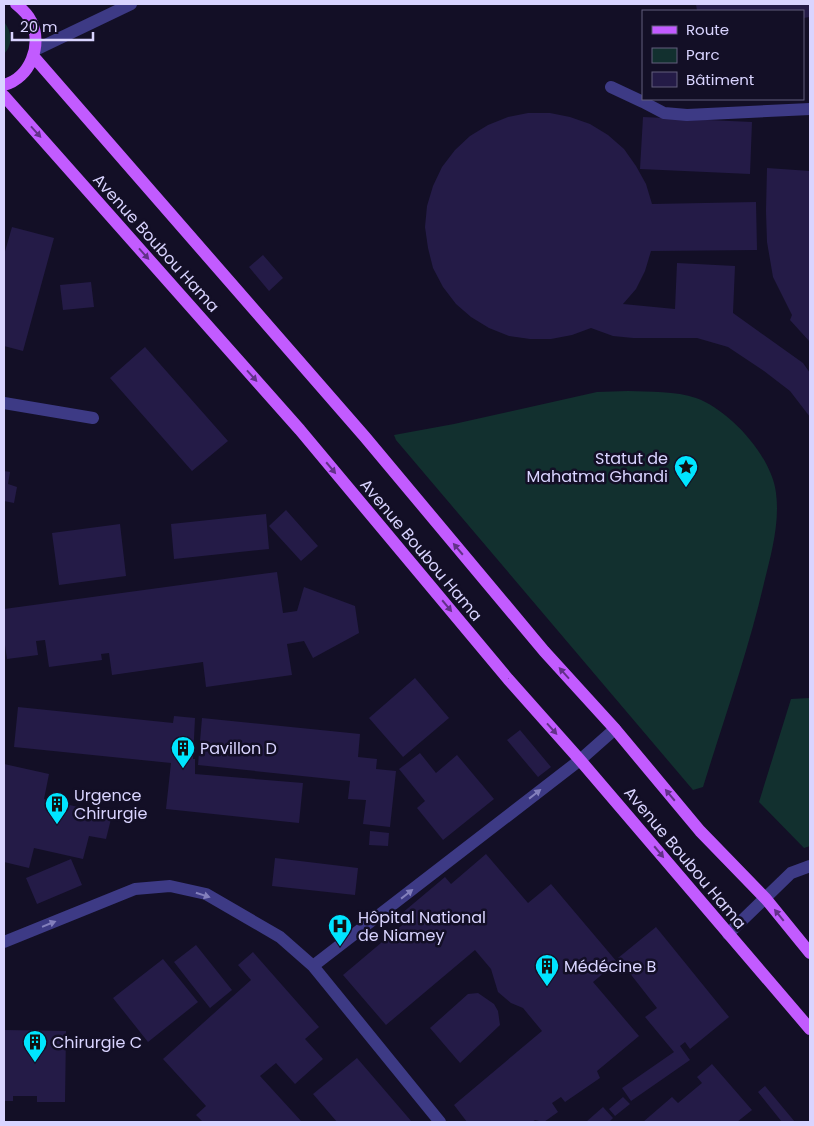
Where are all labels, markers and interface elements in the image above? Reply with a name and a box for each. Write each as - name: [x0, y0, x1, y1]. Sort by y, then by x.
- scale bar: [12, 10, 94, 42]
- legend: [642, 10, 804, 100]
- text: 20 m: [20, 16, 58, 37]
- text: Route: [686, 19, 729, 40]
- text: Parc: [686, 44, 720, 65]
- text: Bâtiment: [686, 69, 754, 90]
- one-way arrow: [30, 126, 42, 138]
- street label: Avenue Boubou Hama: [87, 169, 225, 317]
- one-way arrow: [138, 248, 149, 260]
- one-way arrow: [246, 369, 258, 381]
- place label: Statut de Mahatma Ghandi: [526, 447, 668, 488]
- place icon: Statut de Mahatma Ghandi: [673, 454, 699, 488]
- one-way arrow: [326, 461, 337, 474]
- street label: Avenue Boubou Hama: [355, 474, 487, 626]
- one-way arrow: [453, 543, 464, 556]
- one-way arrow: [441, 599, 452, 612]
- one-way arrow: [558, 666, 569, 679]
- one-way arrow: [547, 723, 558, 736]
- building icon: Pavillon D: [170, 735, 196, 769]
- place label: Pavillon D: [200, 737, 277, 760]
- street label: Avenue Boubou Hama: [619, 782, 751, 934]
- place label: Urgence Chirurgie: [74, 784, 147, 825]
- one-way arrow: [528, 789, 542, 799]
- one-way arrow: [665, 789, 676, 802]
- building icon: Urgence Chirurgie: [44, 791, 70, 825]
- one-way arrow: [653, 846, 664, 859]
- one-way arrow: [400, 888, 413, 899]
- one-way arrow: [196, 891, 211, 899]
- place label: Hôpital National de Niamey: [358, 906, 486, 947]
- one-way arrow: [774, 909, 785, 922]
- hospital icon: Hôpital National de Niamey: [327, 913, 353, 947]
- one-way arrow: [42, 920, 57, 928]
- building icon: Médécine B: [534, 953, 560, 987]
- place label: Médécine B: [564, 955, 657, 978]
- building icon: Chirurgie C: [22, 1029, 48, 1063]
- place label: Chirurgie C: [52, 1031, 142, 1054]

